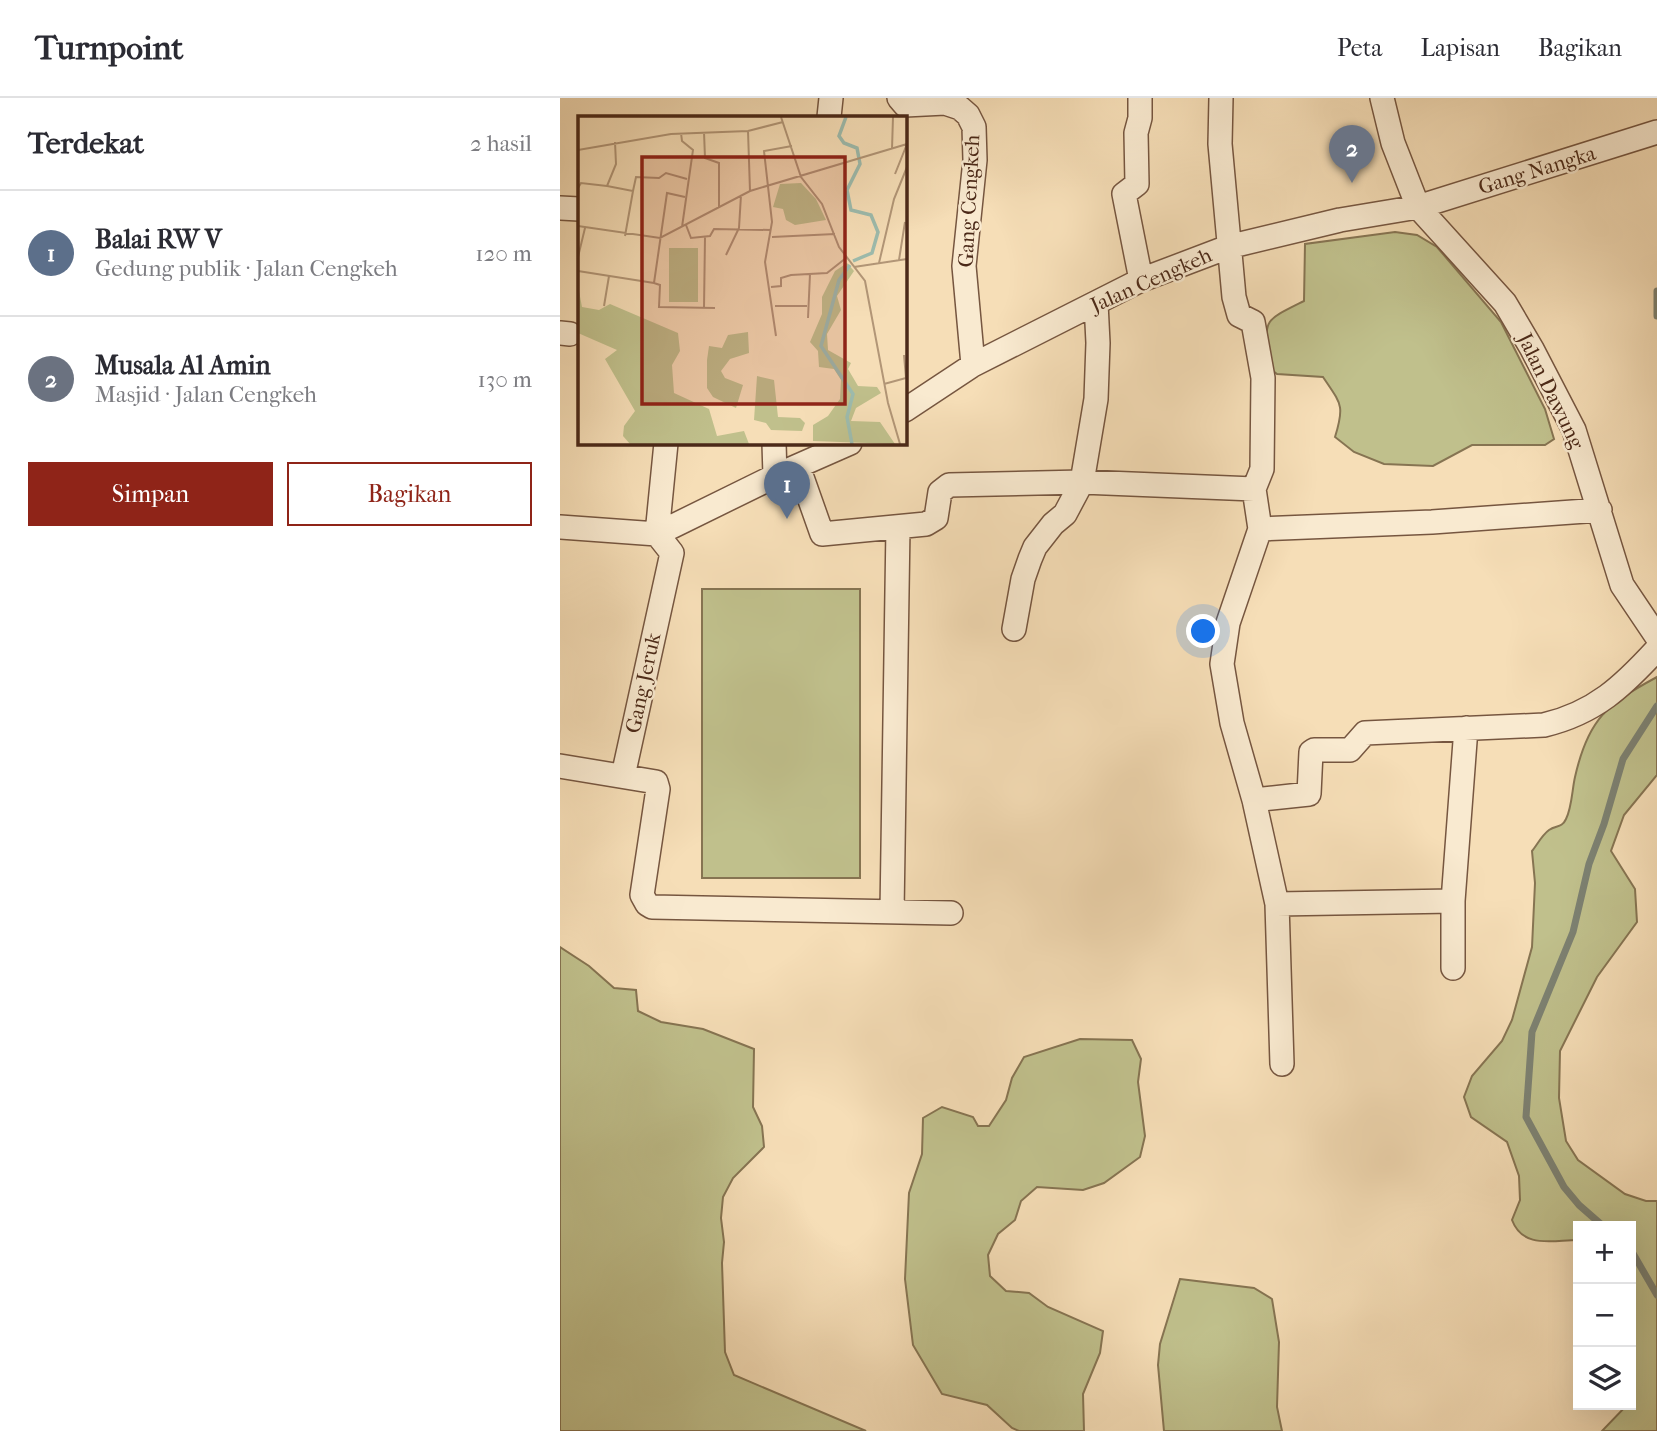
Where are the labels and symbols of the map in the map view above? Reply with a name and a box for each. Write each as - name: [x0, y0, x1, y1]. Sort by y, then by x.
- inset map: [578, 116, 906, 444]
- pin: 2: [1329, 125, 1375, 183]
- street label: Gang Cengkeh: [954, 134, 984, 268]
- street label: Gang Nangka: [1475, 141, 1599, 199]
- street label: Jalan Cengkeh: [1085, 243, 1215, 318]
- street label: Jalan Dawung: [1512, 327, 1590, 453]
- pin: 1: [764, 461, 810, 519]
- your location: [1186, 614, 1220, 648]
- street label: Gang Jeruk: [621, 630, 665, 735]

